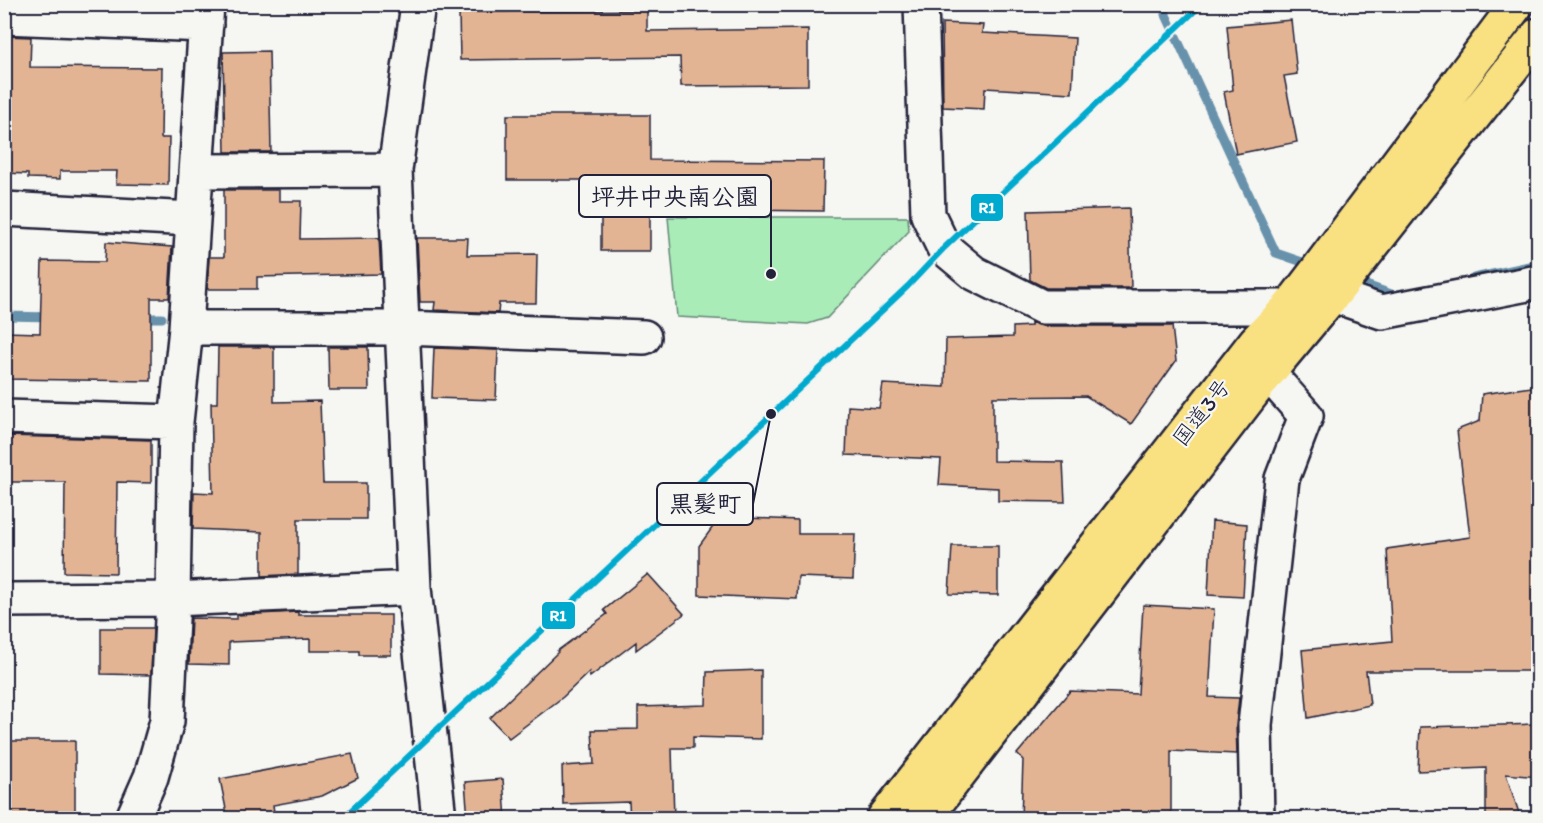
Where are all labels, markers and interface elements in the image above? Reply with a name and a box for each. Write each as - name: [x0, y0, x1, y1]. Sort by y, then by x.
- callout: 坪井中央南公園: [579, 175, 771, 217]
- text: 坪井中央南公園: [591, 182, 759, 211]
- line badge: R1: [970, 193, 1004, 222]
- text: R1: [978, 198, 996, 217]
- street label: 国道3号: [1167, 373, 1236, 451]
- callout: 黒髪町: [657, 483, 753, 525]
- text: 黒髪町: [669, 489, 741, 518]
- line badge: R1: [541, 601, 576, 630]
- text: R1: [549, 606, 567, 625]

